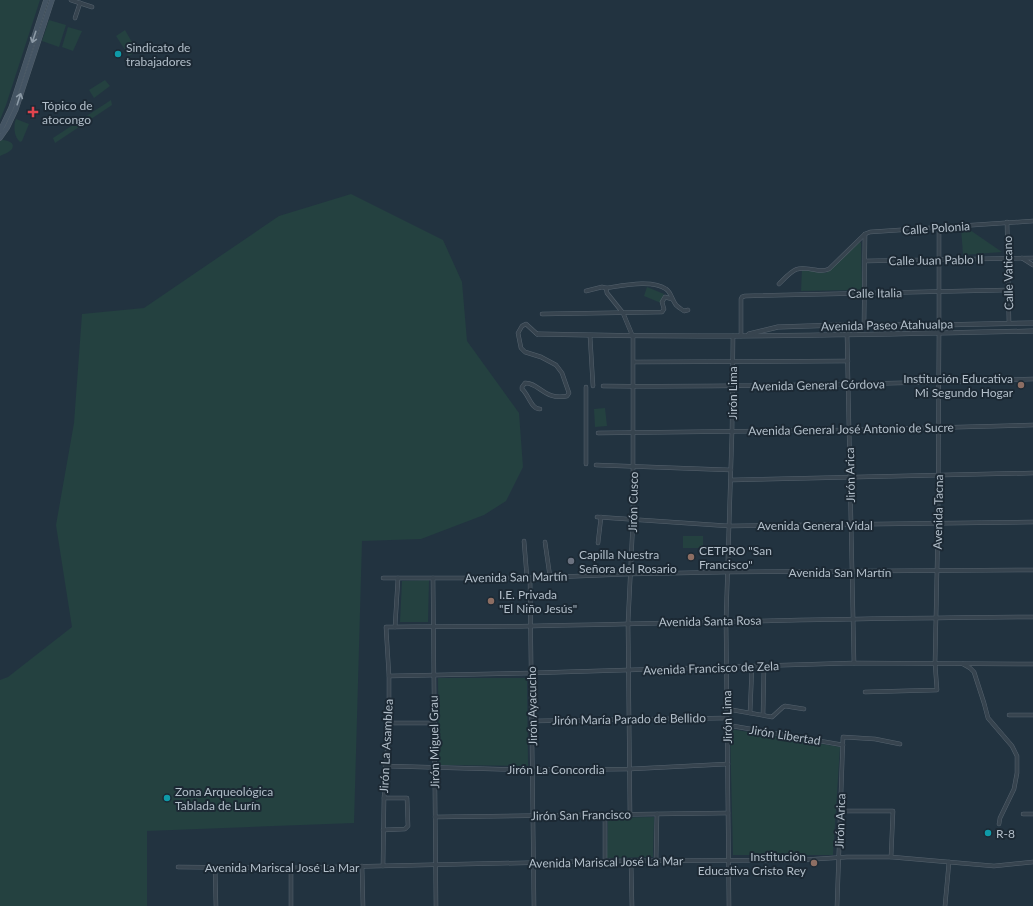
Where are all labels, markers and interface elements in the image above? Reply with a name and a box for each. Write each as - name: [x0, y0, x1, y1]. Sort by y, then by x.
- one-way arrow: [30, 30, 37, 43]
- place label: Sindicato de trabajadores: [126, 40, 191, 69]
- marker: Sindicato de trabajadores: [113, 49, 123, 59]
- one-way arrow: [16, 93, 23, 106]
- place label: Tópico de atocongo: [42, 98, 93, 127]
- marker: Tópico de atocongo: [27, 106, 39, 118]
- street label: Calle Polonia: [902, 218, 970, 238]
- street label: Calle Vaticano: [1000, 236, 1016, 310]
- street label: Calle Juan Pablo II: [888, 252, 984, 268]
- street label: Calle Italia: [848, 285, 902, 301]
- street label: Avenida Paseo Atahualpa: [821, 316, 953, 334]
- street label: Jirón Lima: [725, 366, 740, 420]
- place label: Institución Educativa Mi Segundo Hogar: [903, 371, 1014, 400]
- street label: Avenida General Córdova: [751, 376, 885, 394]
- marker: Institución Educativa Mi Segundo Hogar: [1016, 380, 1026, 390]
- street label: Avenida General José Antonio de Sucre: [748, 420, 954, 438]
- street label: Jirón Arica: [842, 447, 858, 503]
- street label: Jirón Cusco: [625, 471, 641, 533]
- street label: Avenida Tacna: [930, 474, 946, 550]
- street label: Avenida General Vidal: [757, 518, 873, 533]
- place label: CETPRO "San Francisco": [699, 543, 772, 572]
- place label: Capilla Nuestra Señora del Rosario: [579, 547, 677, 576]
- marker: CETPRO "San Francisco": [686, 552, 696, 562]
- marker: Capilla Nuestra Señora del Rosario: [566, 556, 576, 566]
- street label: Avenida San Martín: [789, 565, 891, 580]
- street label: Avenida San Martín: [464, 569, 568, 585]
- place label: I.E. Privada "El Niño Jesús": [499, 587, 577, 616]
- marker: I.E. Privada "El Niño Jesús": [486, 596, 496, 606]
- street label: Avenida Santa Rosa: [658, 613, 762, 629]
- street label: Avenida Francisco de Zela: [643, 658, 779, 678]
- street label: Jirón Ayacucho: [524, 666, 540, 746]
- street label: Jirón Lima: [719, 690, 735, 744]
- street label: Jirón Miguel Grau: [426, 695, 442, 789]
- street label: Jirón La Asamblea: [376, 698, 396, 794]
- street label: Jirón María Parado de Bellido: [552, 710, 706, 728]
- street label: Jirón Libertad: [748, 722, 822, 748]
- street label: Jirón La Concordia: [507, 762, 605, 777]
- place label: Zona Arqueológica Tablada de Lurín: [175, 784, 273, 813]
- marker: Zona Arqueológica Tablada de Lurín: [162, 793, 172, 803]
- street label: Jirón Arica: [832, 793, 848, 849]
- street label: Jirón San Francisco: [531, 807, 631, 823]
- place label: R-8: [996, 826, 1015, 841]
- marker: R-8: [983, 828, 993, 838]
- place label: Institución Educativa Cristo Rey: [698, 849, 807, 878]
- street label: Avenida Mariscal José La Mar: [529, 853, 684, 871]
- marker: Institución Educativa Cristo Rey: [809, 858, 819, 868]
- street label: Avenida Mariscal José La Mar: [205, 860, 360, 875]

